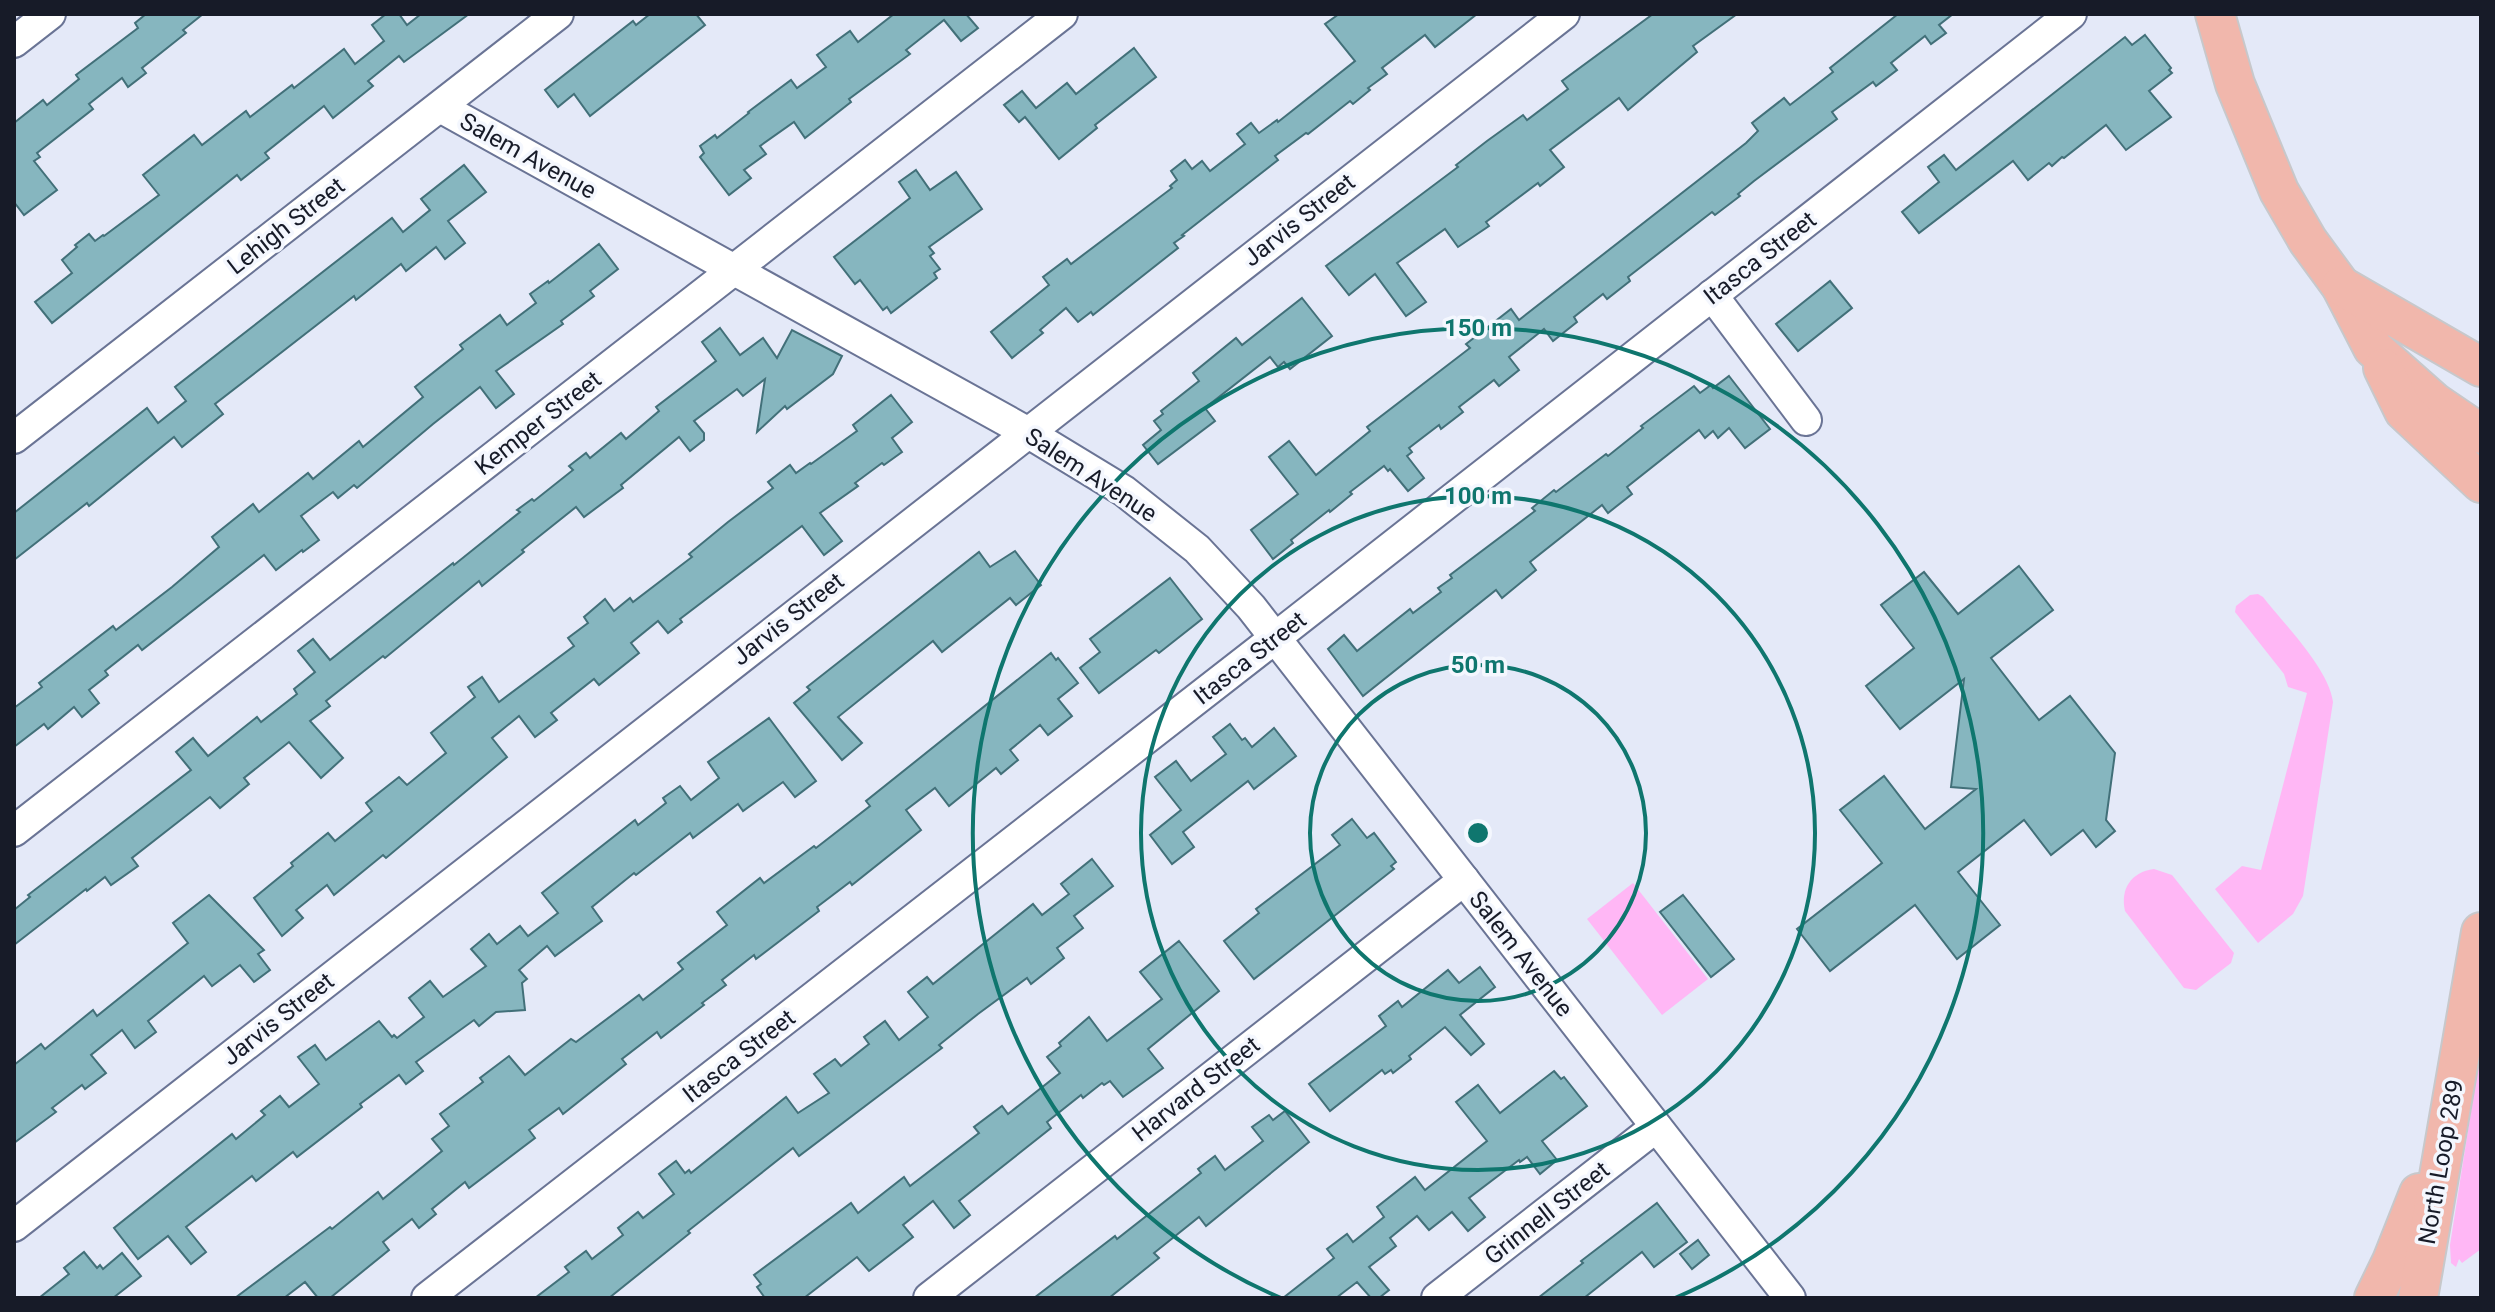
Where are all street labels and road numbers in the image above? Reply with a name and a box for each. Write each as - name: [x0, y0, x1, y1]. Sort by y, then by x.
- street label: Salem Avenue: [455, 107, 601, 205]
- street label: Jarvis Street: [1238, 168, 1360, 272]
- street label: Lehigh Street: [222, 172, 350, 280]
- street label: Itasca Street: [1698, 205, 1822, 311]
- street label: Kemper Street: [469, 365, 607, 481]
- street label: Salem Avenue: [1020, 422, 1162, 528]
- street label: Jarvis Street: [727, 567, 849, 671]
- street label: Itasca Street: [1188, 605, 1312, 711]
- street label: Salem Avenue: [1463, 886, 1579, 1022]
- street label: Jarvis Street: [217, 967, 339, 1071]
- street label: Itasca Street: [677, 1003, 801, 1109]
- street label: Harvard Street: [1127, 1031, 1265, 1147]
- street label: North Loop 289: [2413, 1077, 2469, 1247]
- street label: Grinnell Street: [1479, 1156, 1615, 1270]

